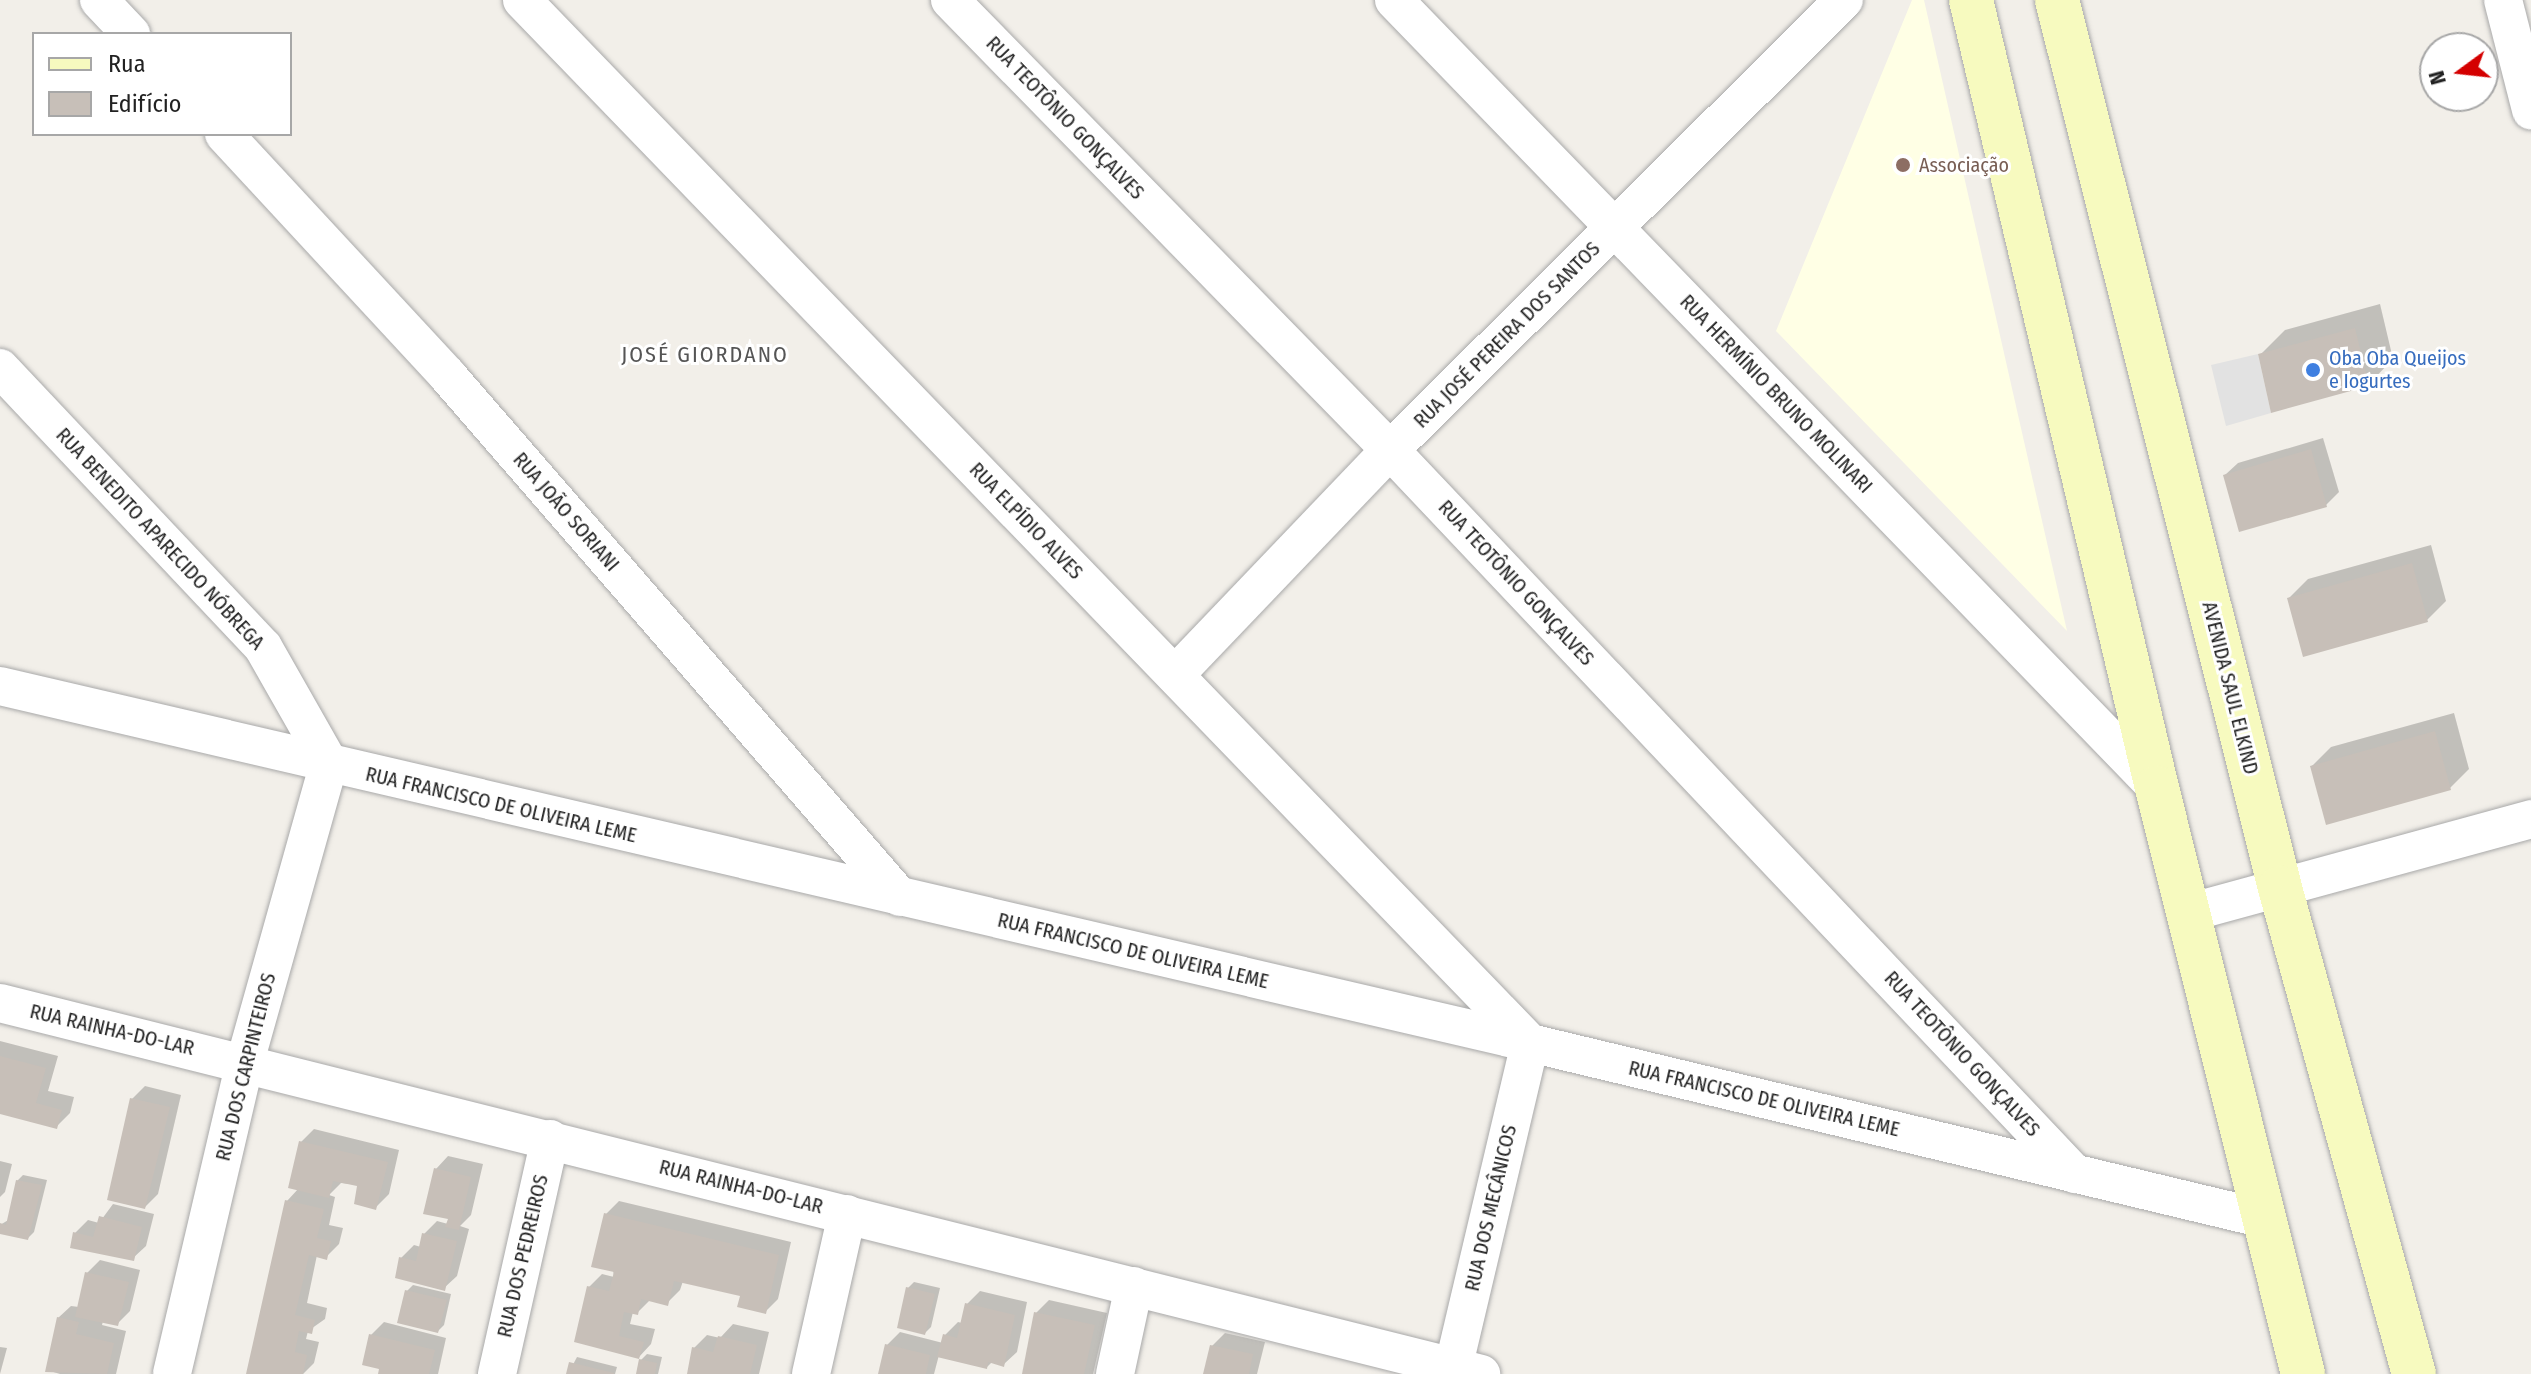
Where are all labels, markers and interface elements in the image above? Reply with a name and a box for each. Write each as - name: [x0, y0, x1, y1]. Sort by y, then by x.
- legend: [32, 32, 292, 136]
- street label: RUA TEOTÔNIO GONÇALVES: [981, 32, 1149, 204]
- north arrow: [2419, 32, 2499, 112]
- text: Rua: [108, 50, 145, 78]
- text: N: [2423, 68, 2452, 88]
- text: Edifício: [108, 90, 181, 118]
- place label: Associação: [1919, 153, 2009, 177]
- marker: Associação: [1894, 156, 1912, 174]
- street label: RUA JOSÉ PEREIRA DOS SANTOS: [1409, 237, 1605, 433]
- street label: RUA HERMÍNIO BRUNO MOLINARI: [1675, 290, 1877, 498]
- district label: JOSÉ GIORDANO: [621, 342, 789, 368]
- place label: Oba Oba Queijos e Iogurtes: [2329, 346, 2466, 393]
- marker: Oba Oba Queijos e Iogurtes: [2304, 361, 2322, 379]
- street label: RUA BENEDITO APARECIDO NÓBREGA: [51, 423, 269, 655]
- street label: RUA JOÃO SORIANI: [508, 448, 624, 576]
- street label: RUA ELPÍDIO ALVES: [964, 458, 1088, 584]
- street label: RUA TEOTÔNIO GONÇALVES: [1433, 495, 1599, 671]
- street label: AVENIDA SAUL ELKIND: [2197, 599, 2263, 777]
- street label: RUA FRANCISCO DE OLIVEIRA LEME: [363, 762, 639, 848]
- street label: RUA FRANCISCO DE OLIVEIRA LEME: [995, 908, 1271, 994]
- street label: RUA TEOTÔNIO GONÇALVES: [1879, 966, 2045, 1142]
- street label: RUA DOS CARPINTEIROS: [211, 971, 281, 1163]
- street label: RUA RAINHA-DO-LAR: [27, 999, 197, 1061]
- street label: RUA FRANCISCO DE OLIVEIRA LEME: [1626, 1056, 1902, 1142]
- street label: RUA DOS MECÂNICOS: [1460, 1122, 1522, 1294]
- street label: RUA RAINHA-DO-LAR: [657, 1155, 825, 1219]
- street label: RUA DOS PEDREIROS: [493, 1172, 553, 1340]

